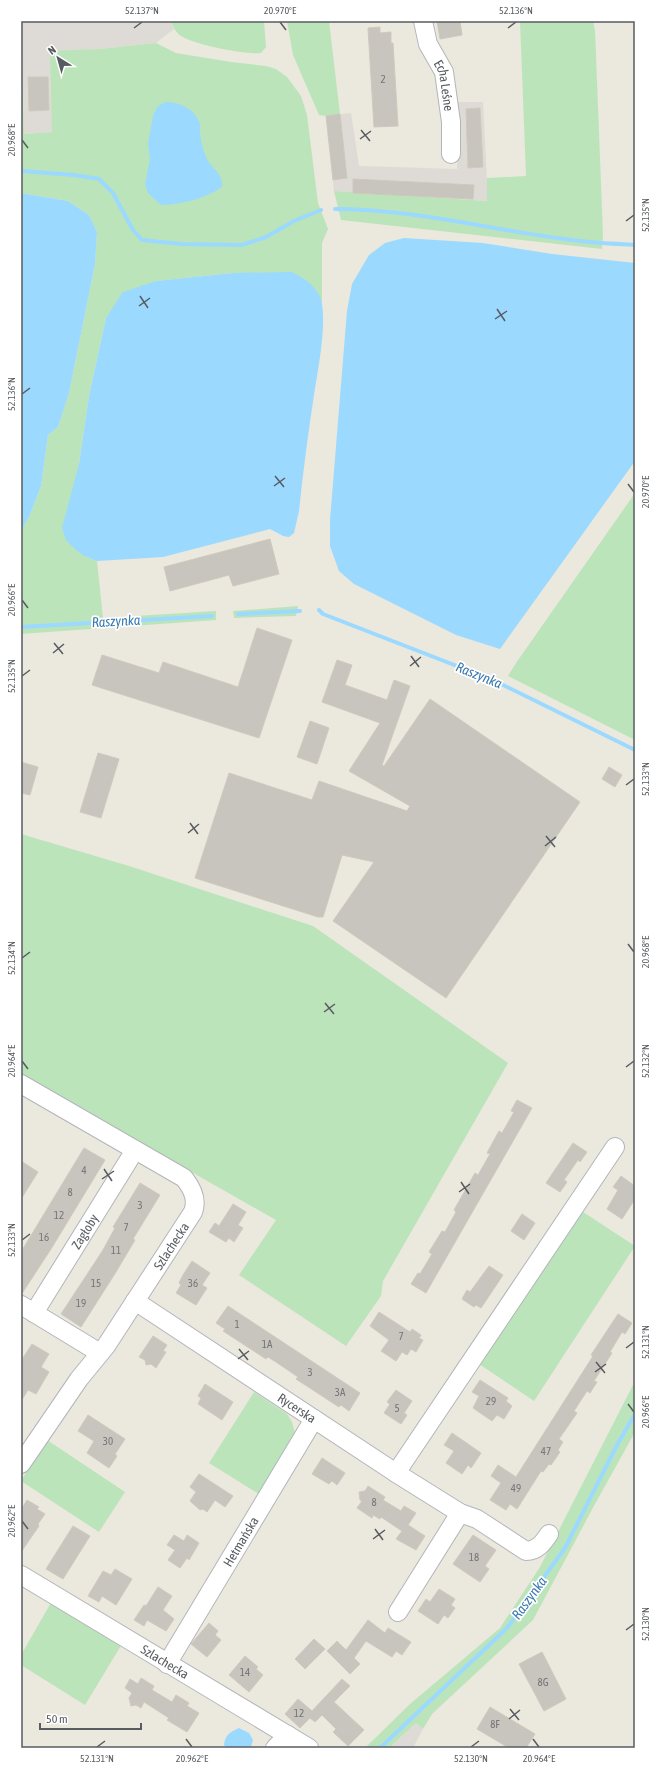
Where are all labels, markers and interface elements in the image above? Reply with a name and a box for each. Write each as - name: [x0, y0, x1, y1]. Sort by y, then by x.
- text: 52.137°N: [125, 5, 159, 16]
- text: 20.970°E: [264, 5, 297, 16]
- text: 52.136°N: [499, 5, 533, 16]
- north arrow: [38, 38, 78, 78]
- text: N: [46, 43, 58, 57]
- street label: Echa Leśne: [431, 57, 456, 112]
- house number: 2: [380, 73, 386, 85]
- text: 20.968°E: [6, 123, 17, 156]
- text: 52.135°N: [640, 198, 651, 232]
- text: 52.136°N: [6, 377, 17, 411]
- text: 20.970°E: [640, 475, 651, 508]
- text: 20.966°E: [6, 583, 17, 616]
- water label: Raszynka: [91, 612, 141, 630]
- text: 52.135°N: [6, 659, 17, 693]
- water label: Raszynka: [454, 659, 505, 692]
- text: 52.133°N: [640, 762, 651, 796]
- text: 20.968°E: [640, 935, 651, 968]
- text: 52.134°N: [6, 941, 17, 975]
- text: 20.964°E: [6, 1044, 17, 1077]
- text: 52.132°N: [640, 1044, 651, 1078]
- house number: 4: [81, 1164, 87, 1176]
- house number: 8: [67, 1186, 73, 1198]
- house number: 3: [137, 1199, 143, 1211]
- house number: 12: [54, 1209, 64, 1221]
- street label: Zagłoby: [69, 1211, 102, 1252]
- street label: Szlachecka: [151, 1220, 192, 1273]
- house number: 7: [123, 1221, 129, 1233]
- text: 52.133°N: [6, 1223, 17, 1257]
- house number: 16: [39, 1231, 49, 1243]
- house number: 11: [111, 1244, 121, 1256]
- house number: 15: [91, 1277, 101, 1289]
- house number: 36: [188, 1277, 198, 1289]
- house number: 19: [76, 1297, 86, 1309]
- house number: 1: [234, 1318, 240, 1330]
- text: 52.131°N: [640, 1325, 651, 1359]
- house number: 7: [398, 1330, 404, 1342]
- house number: 1A: [262, 1338, 273, 1350]
- house number: 3: [307, 1366, 313, 1378]
- house number: 3A: [335, 1386, 346, 1398]
- street label: Rycerska: [275, 1390, 319, 1426]
- house number: 29: [486, 1395, 496, 1407]
- text: 20.966°E: [640, 1395, 651, 1428]
- house number: 5: [394, 1402, 400, 1414]
- house number: 30: [103, 1435, 113, 1447]
- house number: 47: [541, 1445, 551, 1457]
- house number: 49: [511, 1482, 521, 1494]
- house number: 8: [371, 1496, 377, 1508]
- text: 20.962°E: [6, 1504, 17, 1537]
- street label: Hetmańska: [220, 1514, 262, 1569]
- house number: 18: [469, 1551, 479, 1563]
- water label: Raszynka: [508, 1573, 550, 1622]
- text: 52.130°N: [640, 1607, 651, 1641]
- street label: Szlachecka: [138, 1642, 191, 1682]
- house number: 14: [240, 1666, 250, 1678]
- house number: 8G: [538, 1676, 549, 1688]
- scale bar: [40, 1705, 141, 1731]
- house number: 12: [294, 1707, 304, 1719]
- text: 50 m: [46, 1712, 68, 1726]
- house number: 8F: [490, 1718, 500, 1730]
- text: 52.131°N: [80, 1753, 114, 1764]
- text: 20.962°E: [176, 1753, 209, 1764]
- text: 52.130°N: [454, 1753, 488, 1764]
- text: 20.964°E: [523, 1753, 556, 1764]

